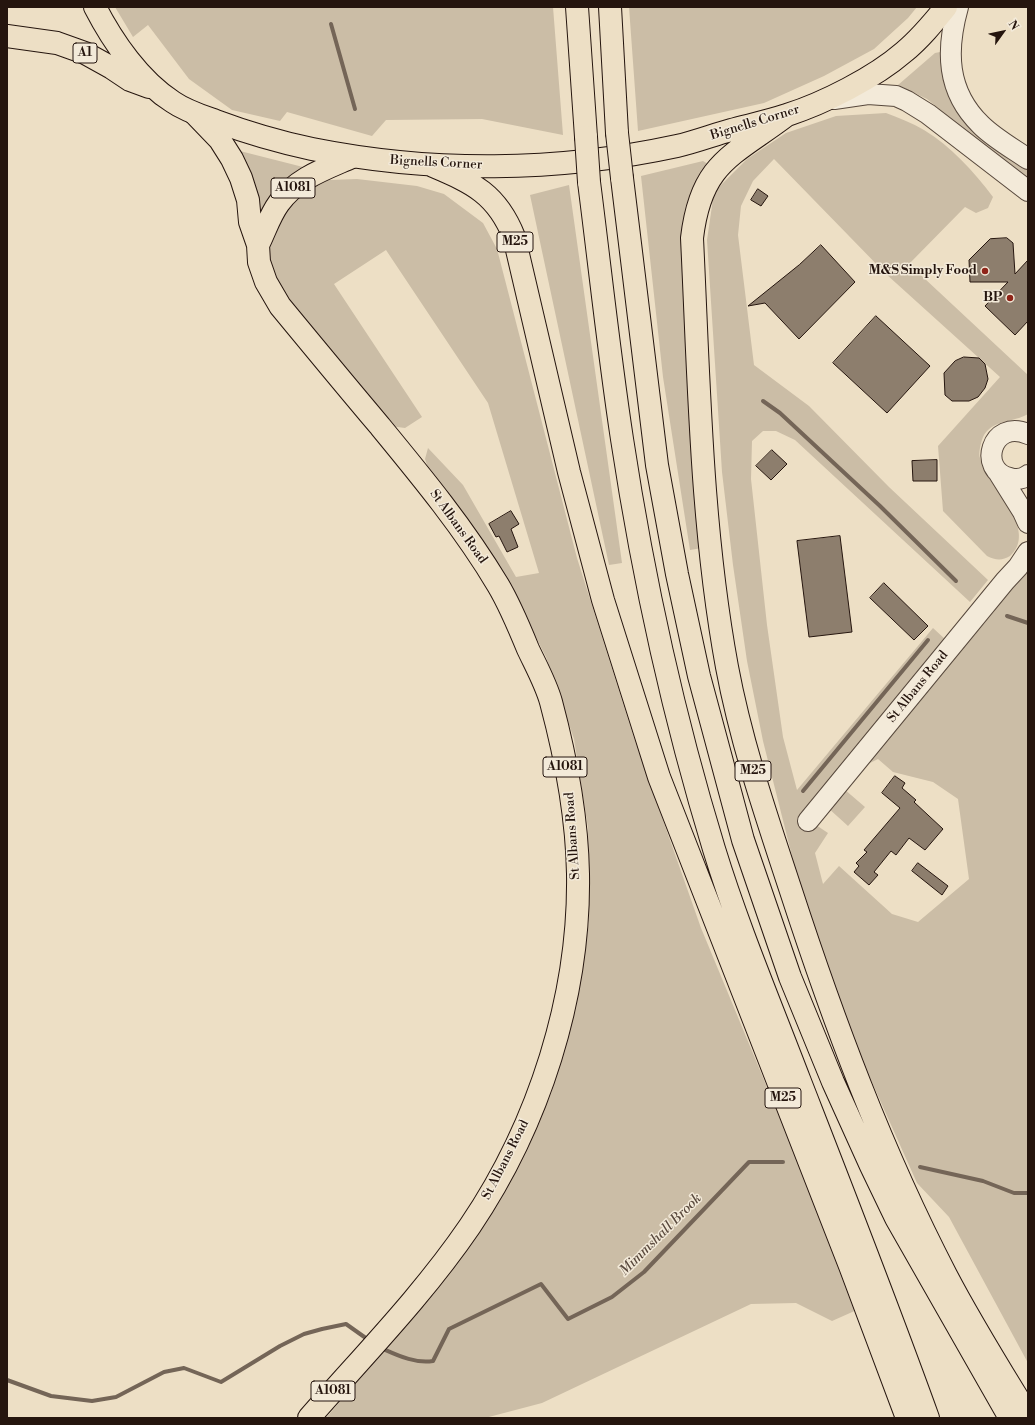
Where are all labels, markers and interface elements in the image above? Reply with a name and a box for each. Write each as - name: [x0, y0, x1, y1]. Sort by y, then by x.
- north arrow: [983, 12, 1023, 52]
- text: N: [1005, 18, 1021, 33]
- road number: A1: [73, 43, 97, 63]
- street label: Bignells Corner: [708, 102, 802, 144]
- street label: Bignells Corner: [389, 153, 483, 173]
- road number: A1081: [271, 178, 315, 198]
- road number: M25: [497, 232, 533, 252]
- place label: M&S Simply Food: [869, 263, 977, 279]
- marker: M&S Simply Food: [980, 266, 990, 276]
- place label: BP: [983, 290, 1002, 306]
- marker: BP: [1005, 293, 1015, 303]
- street label: St Albans Road: [426, 487, 490, 567]
- street label: St Albans Road: [884, 648, 952, 726]
- road number: A1081: [543, 757, 587, 777]
- road number: M25: [735, 761, 771, 781]
- street label: St Albans Road: [562, 792, 584, 880]
- road number: M25: [765, 1088, 801, 1108]
- street label: St Albans Road: [479, 1117, 533, 1203]
- water label: Mimmshall Brook: [616, 1190, 706, 1280]
- road number: A1081: [311, 1381, 355, 1401]

